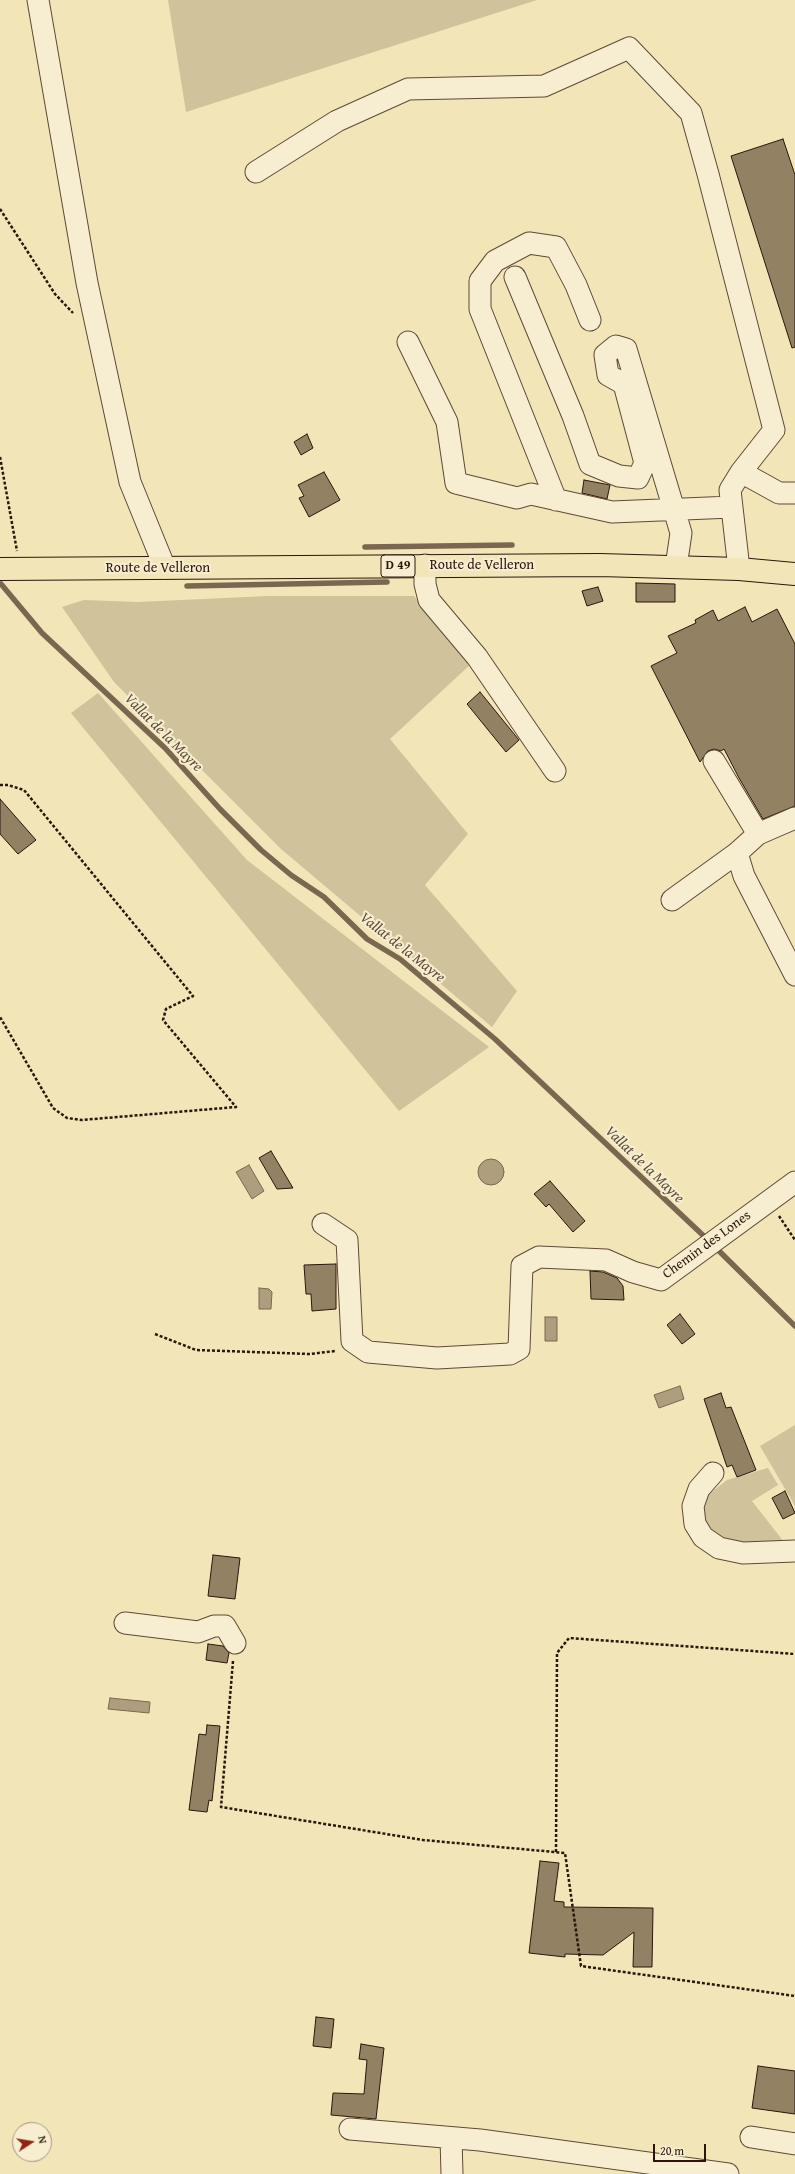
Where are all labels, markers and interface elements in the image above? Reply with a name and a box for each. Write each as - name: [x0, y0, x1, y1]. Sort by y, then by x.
- road number: D 49: [381, 555, 415, 577]
- street label: Route de Velleron: [430, 557, 534, 573]
- street label: Route de Velleron: [106, 560, 210, 576]
- water label: Vallat de la Mayre: [120, 690, 206, 776]
- water label: Vallat de la Mayre: [356, 909, 448, 987]
- water label: Vallat de la Mayre: [601, 1123, 687, 1207]
- street label: Chemin des Lones: [660, 1207, 754, 1283]
- north arrow: [12, 2122, 52, 2162]
- text: N: [34, 2134, 51, 2145]
- scale bar: [655, 2136, 708, 2162]
- text: 20 m: [660, 2142, 684, 2159]

